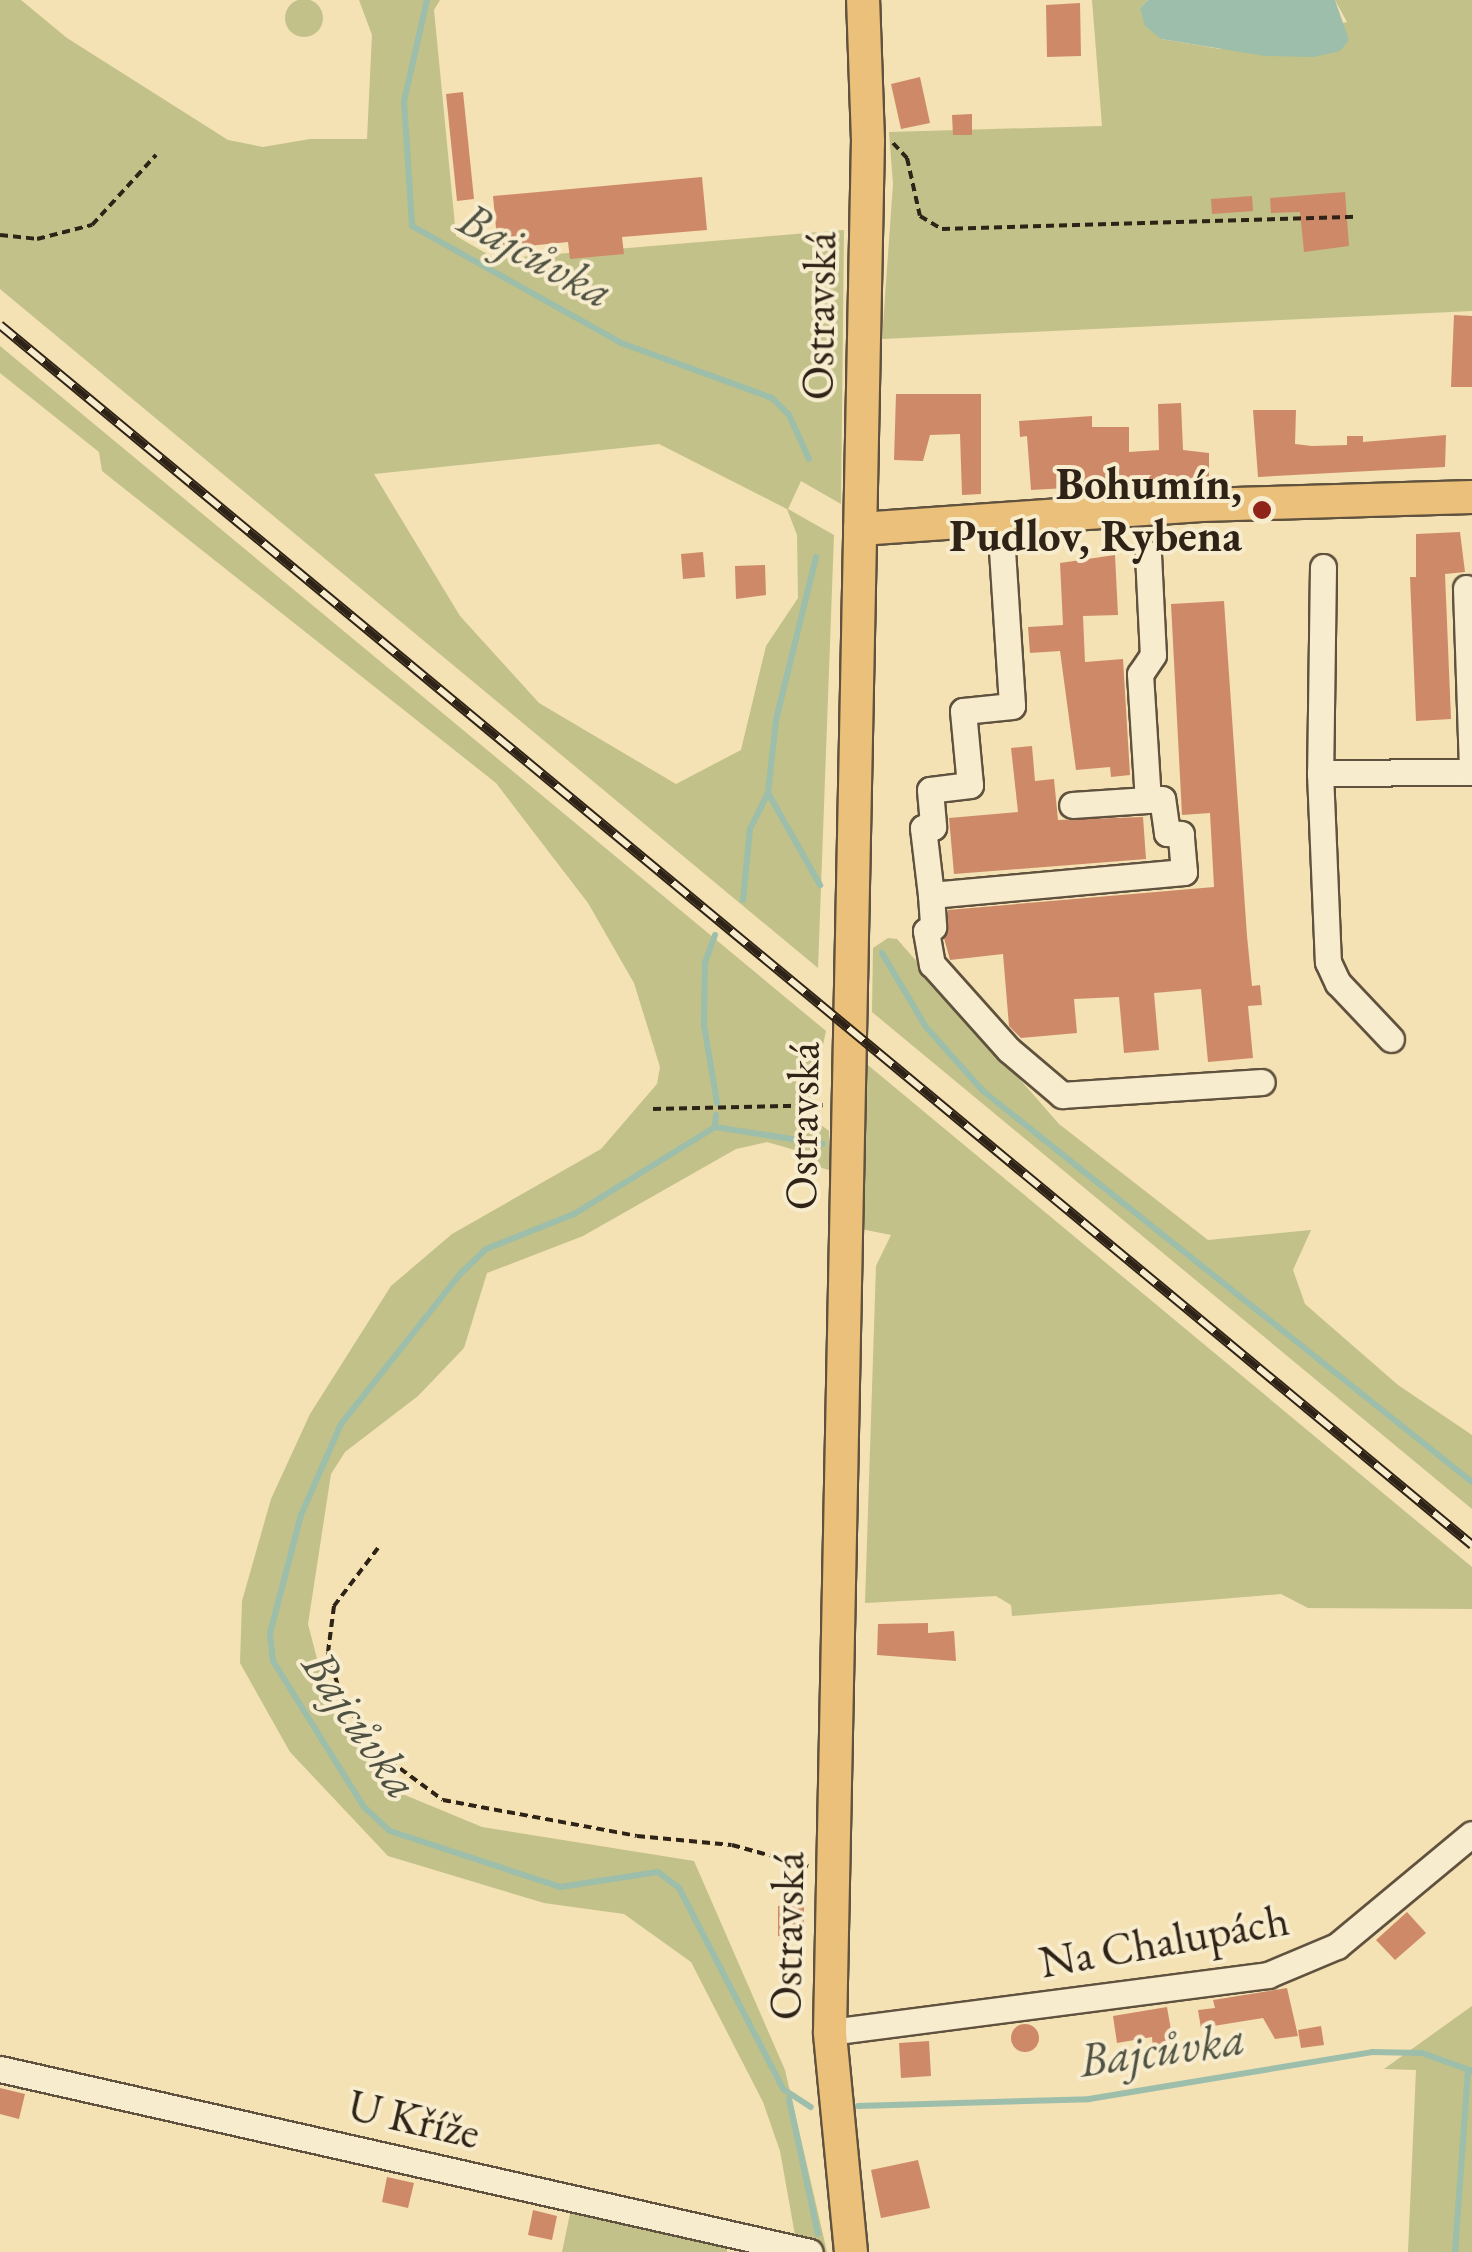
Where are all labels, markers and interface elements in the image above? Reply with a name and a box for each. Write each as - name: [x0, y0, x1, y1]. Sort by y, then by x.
- water label: Bajcůvka: [449, 189, 623, 321]
- street label: Ostravská: [791, 231, 847, 401]
- place label: Bohumín, Pudlov, Rybena: [949, 457, 1242, 563]
- marker: Bohumín, Pudlov, Rybena: [1251, 499, 1273, 521]
- street label: Ostravská: [774, 1041, 830, 1211]
- water label: Bajcůvka: [290, 1639, 432, 1809]
- street label: Ostravská: [759, 1851, 815, 2021]
- street label: Na Chalupách: [1035, 1893, 1293, 1989]
- water label: Bajcůvka: [1075, 2009, 1249, 2089]
- street label: U Kříže: [343, 2078, 485, 2160]

